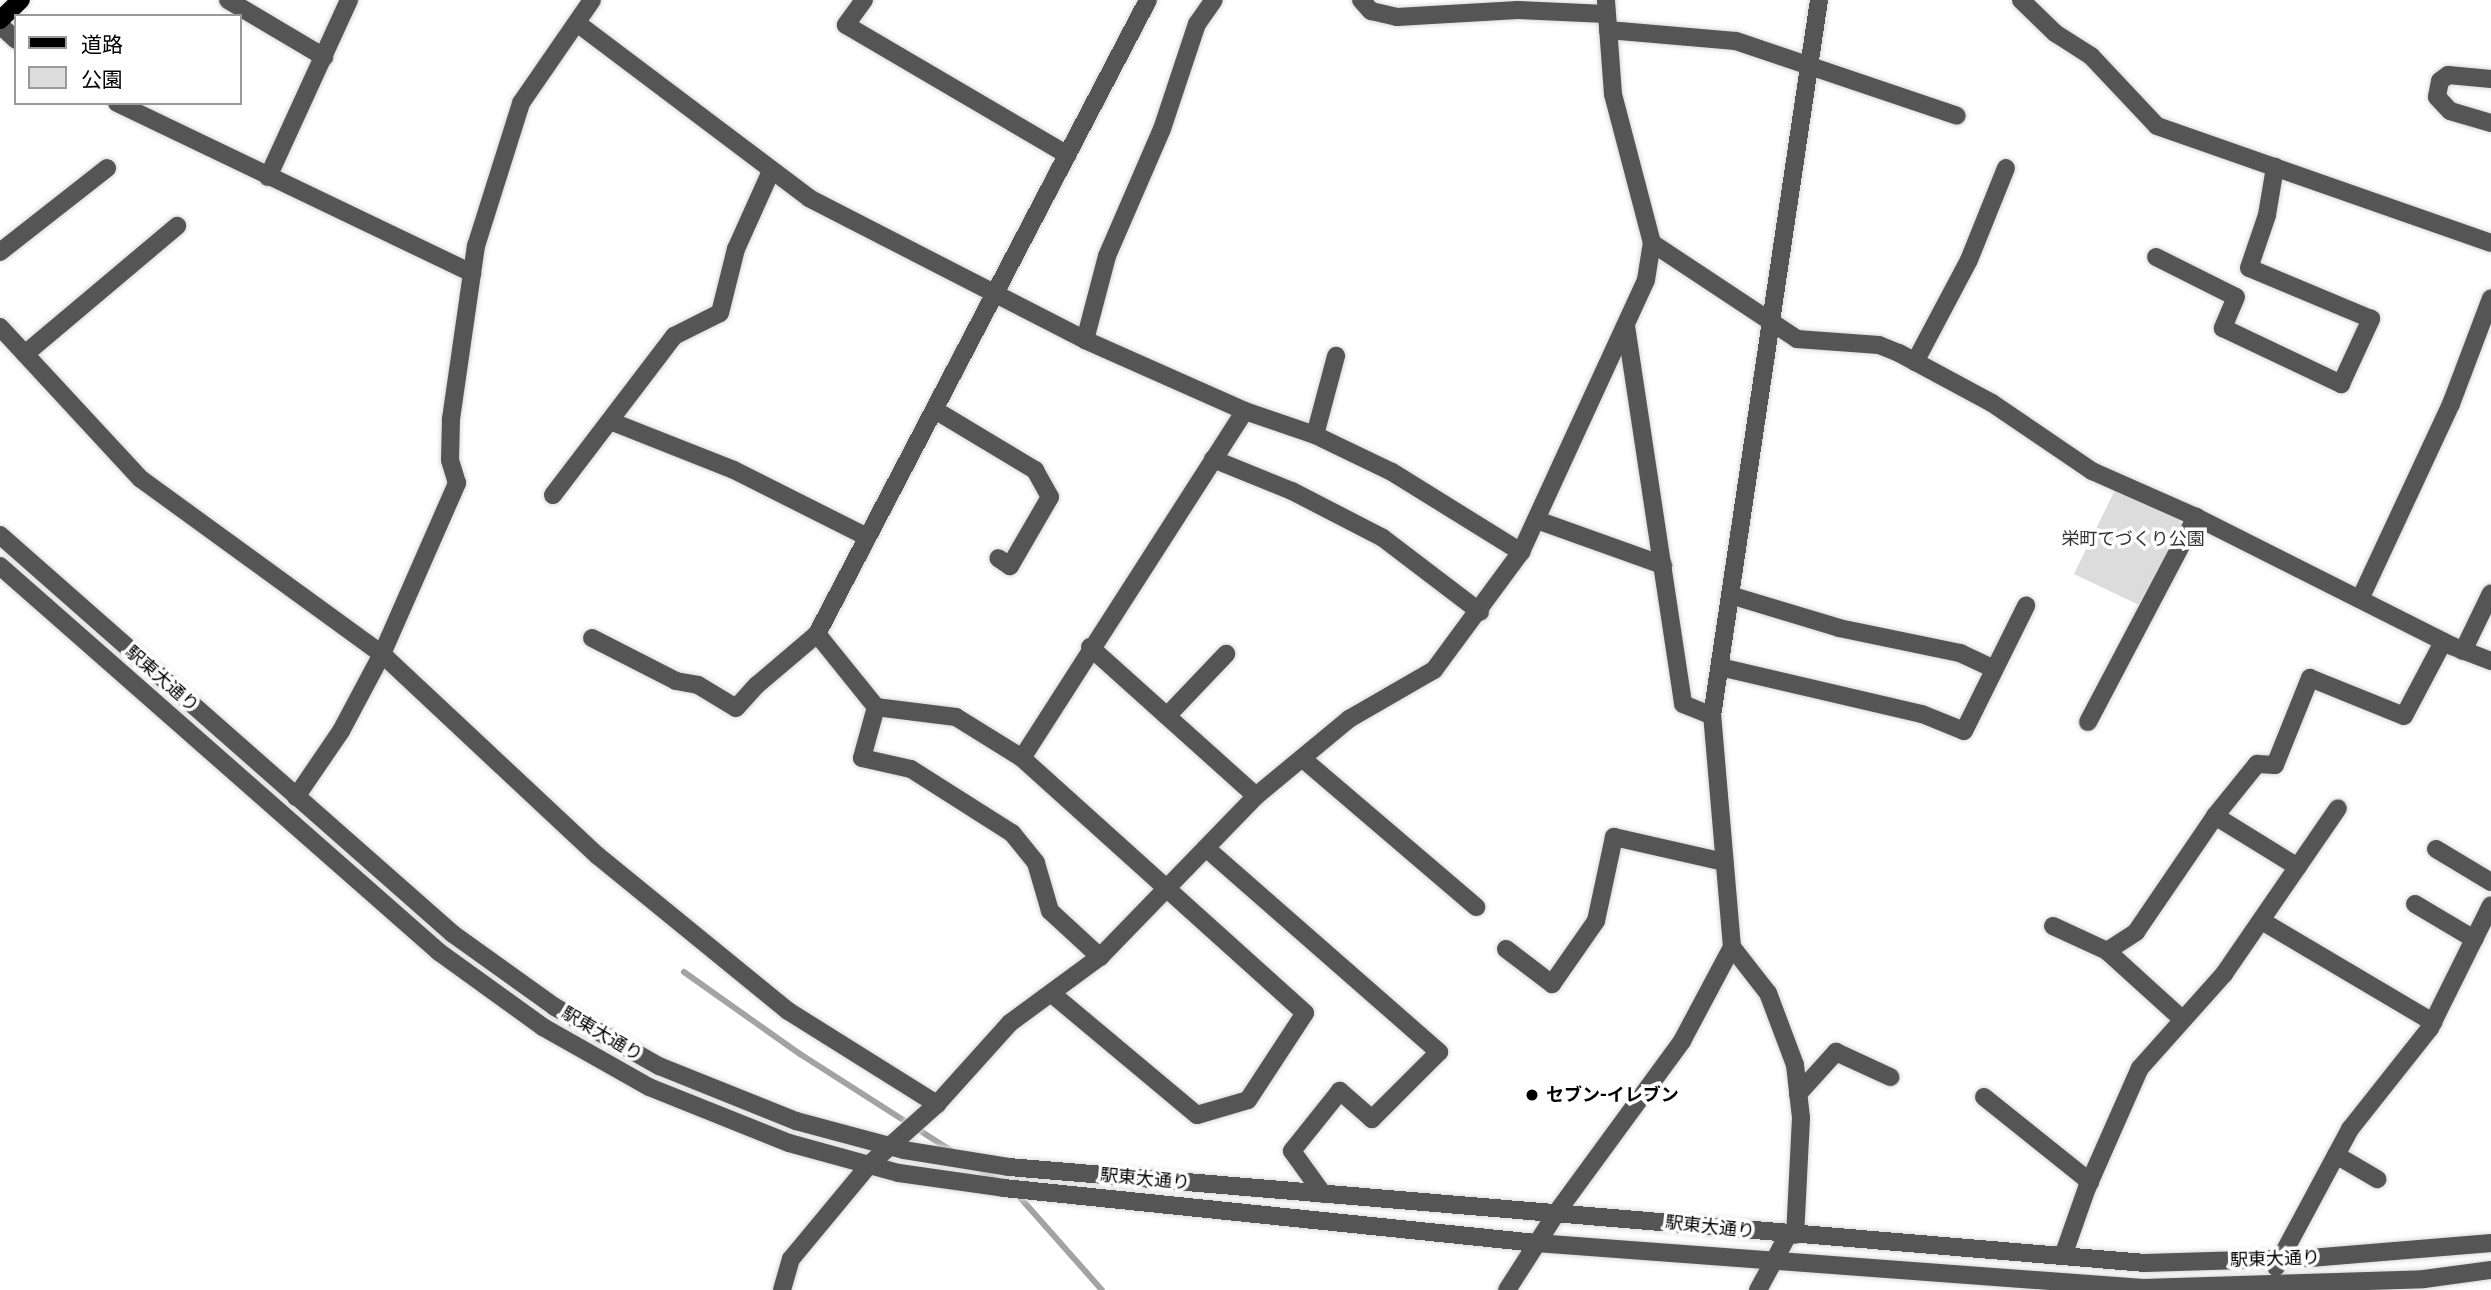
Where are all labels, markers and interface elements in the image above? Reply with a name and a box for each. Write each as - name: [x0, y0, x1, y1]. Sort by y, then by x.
- legend: [14, 14, 242, 105]
- text: 道路: [81, 32, 123, 58]
- text: 公園: [81, 67, 123, 93]
- park label: 栄町てづくり公園: [2061, 528, 2205, 550]
- street label: 駅東大通り: [121, 641, 203, 717]
- street label: 駅東大通り: [558, 1002, 646, 1066]
- place label: セブン-イレブン: [1546, 1084, 1679, 1106]
- marker: セブン-イレブン: [1524, 1087, 1540, 1103]
- street label: 駅東大通り: [1099, 1164, 1191, 1194]
- street label: 駅東大通り: [1664, 1212, 1756, 1242]
- street label: 駅東大通り: [2230, 1247, 2320, 1271]

